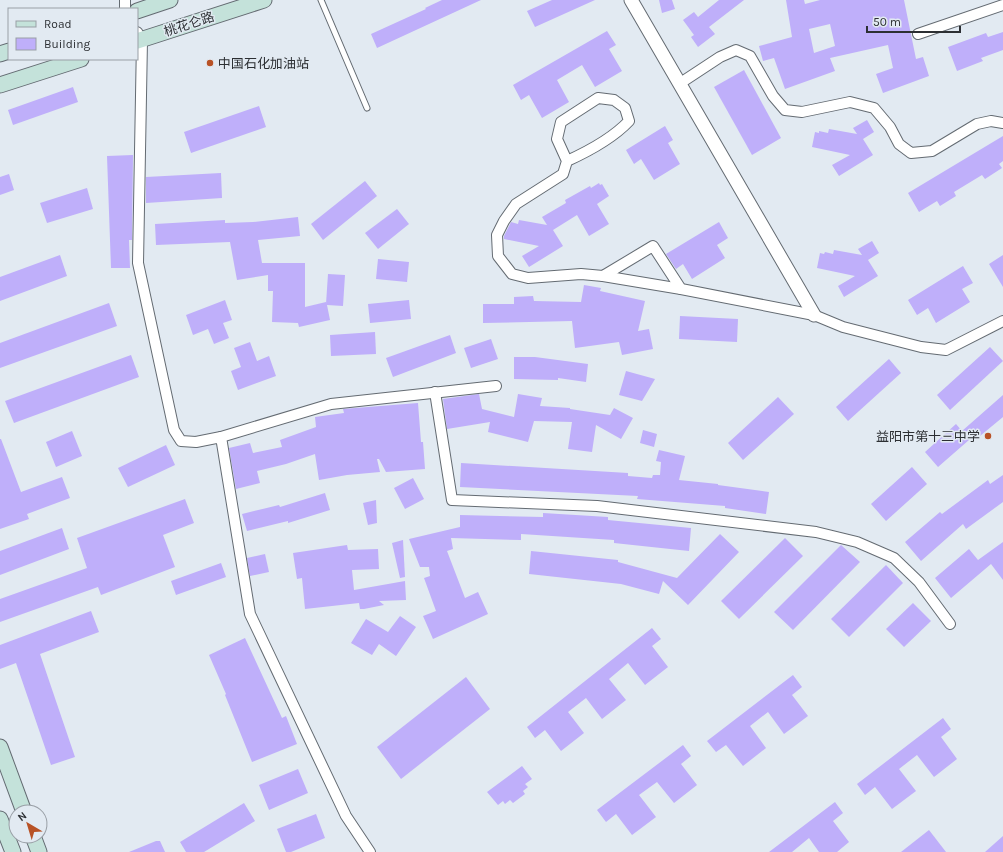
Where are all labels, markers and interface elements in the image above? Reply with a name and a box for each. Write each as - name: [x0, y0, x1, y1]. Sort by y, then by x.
- legend: [8, 8, 138, 60]
- scale bar: [867, 8, 960, 34]
- street label: 桃花仑路: [162, 9, 216, 39]
- text: 50 m: [873, 15, 901, 29]
- text: Road: [44, 17, 72, 31]
- text: Building: [44, 37, 91, 51]
- place label: 中国石化加油站: [218, 56, 309, 71]
- marker: 中国石化加油站: [205, 58, 215, 68]
- place label: 益阳市第十三中学: [876, 429, 980, 444]
- marker: 益阳市第十三中学: [983, 431, 993, 441]
- north arrow: [8, 804, 48, 844]
- text: N: [15, 809, 29, 824]

